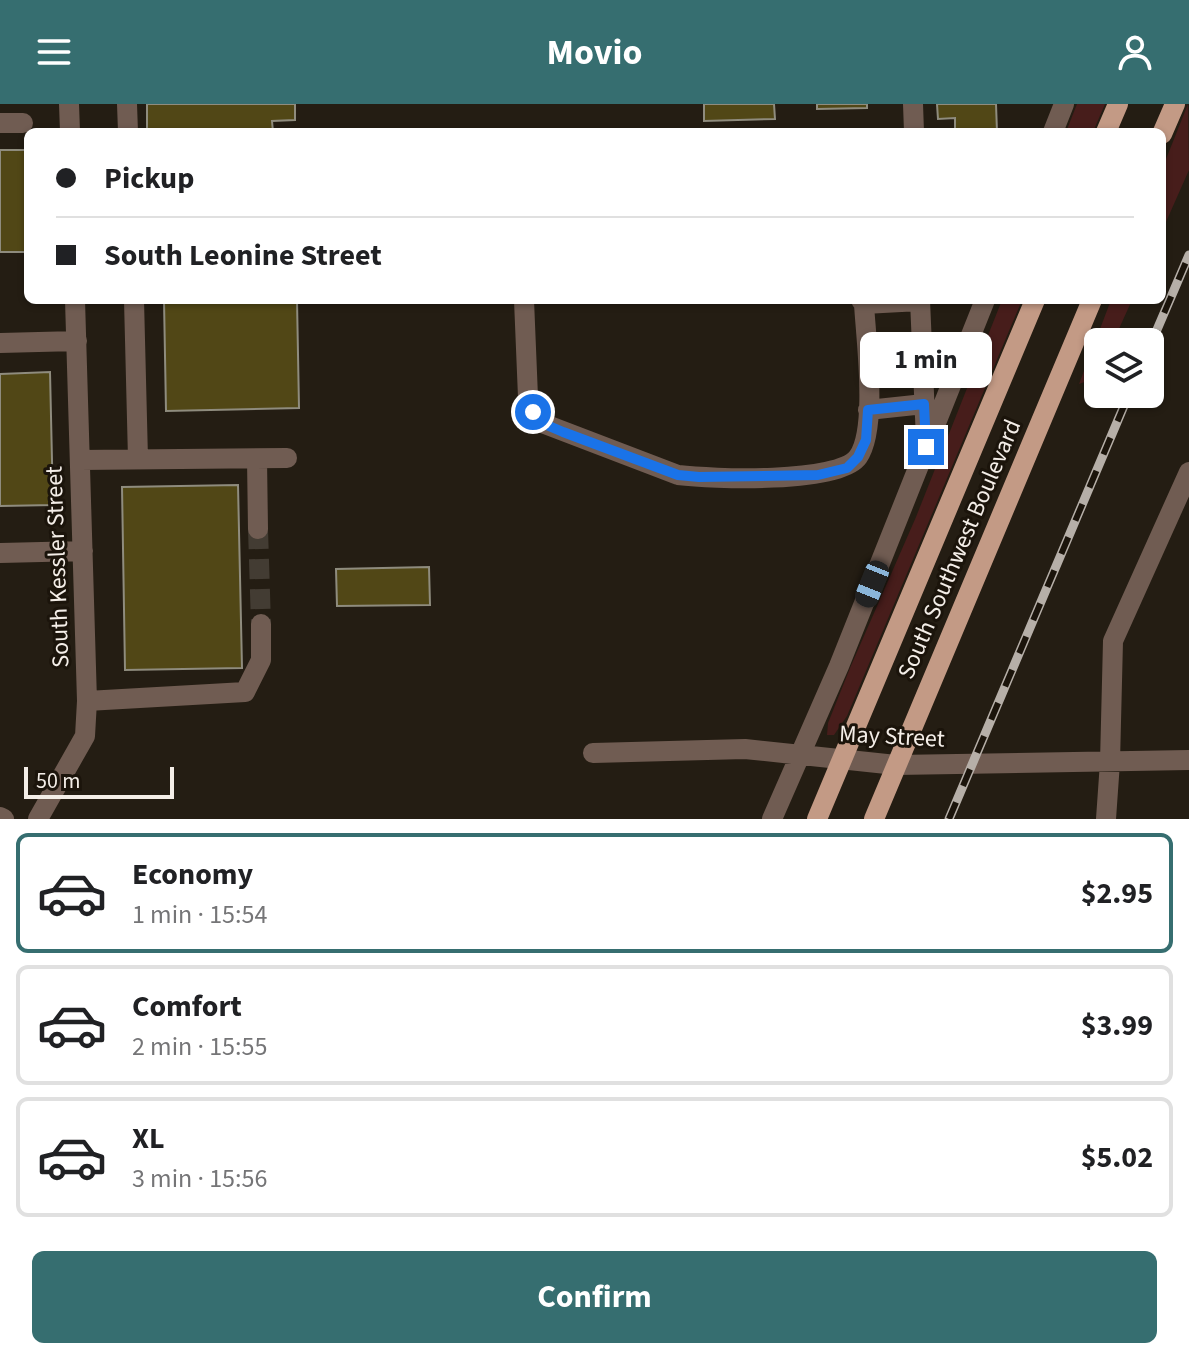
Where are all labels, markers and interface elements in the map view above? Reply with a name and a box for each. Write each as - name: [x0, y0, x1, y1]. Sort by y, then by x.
- text: Movio: [547, 27, 642, 78]
- icon: menu: [32, 30, 76, 74]
- icon: person: [1113, 30, 1157, 74]
- text: Pickup: [104, 157, 194, 200]
- text: South Leonine Street: [104, 234, 382, 277]
- map controls: [1084, 328, 1164, 408]
- button: layers: [1084, 328, 1164, 408]
- callout: 1 min: [860, 331, 992, 387]
- text: 1 min: [894, 341, 958, 378]
- route start: [515, 394, 551, 430]
- street label: South Southwest Boulevard: [889, 414, 1030, 684]
- route end: [908, 429, 944, 465]
- street label: South Kessler Street: [36, 465, 79, 668]
- car: [852, 557, 892, 611]
- street label: May Street: [838, 716, 946, 757]
- scale bar: [24, 763, 174, 799]
- text: 50 m: [36, 765, 81, 797]
- text: Economy: [132, 853, 253, 896]
- icon: car: [36, 857, 108, 929]
- text: $2.95: [1081, 872, 1153, 915]
- text: 1 min · 15:54: [132, 896, 267, 933]
- text: Comfort: [132, 985, 242, 1028]
- icon: car: [36, 989, 108, 1061]
- text: $3.99: [1081, 1004, 1153, 1047]
- text: 2 min · 15:55: [132, 1028, 267, 1065]
- text: XL: [132, 1117, 165, 1160]
- icon: car: [36, 1121, 108, 1193]
- text: $5.02: [1081, 1136, 1153, 1179]
- text: 3 min · 15:56: [132, 1160, 267, 1197]
- button: Confirm: [32, 1251, 1157, 1343]

